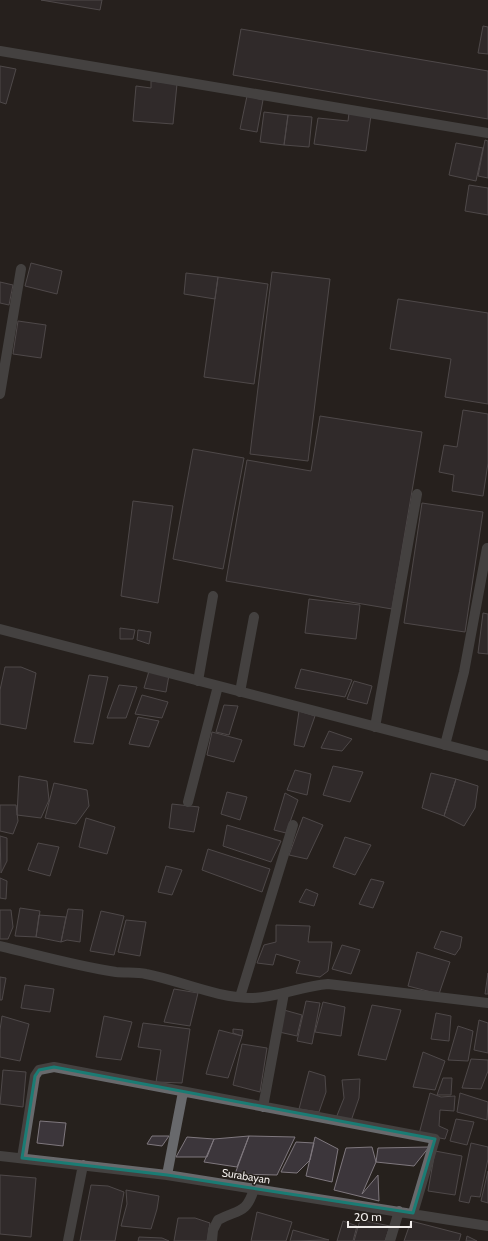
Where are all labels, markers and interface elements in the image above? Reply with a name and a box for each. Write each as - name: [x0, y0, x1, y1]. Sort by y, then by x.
- street label: Surabayan: [221, 1165, 271, 1187]
- scale bar: [348, 1203, 411, 1229]
- text: 20 m: [354, 1209, 382, 1224]

